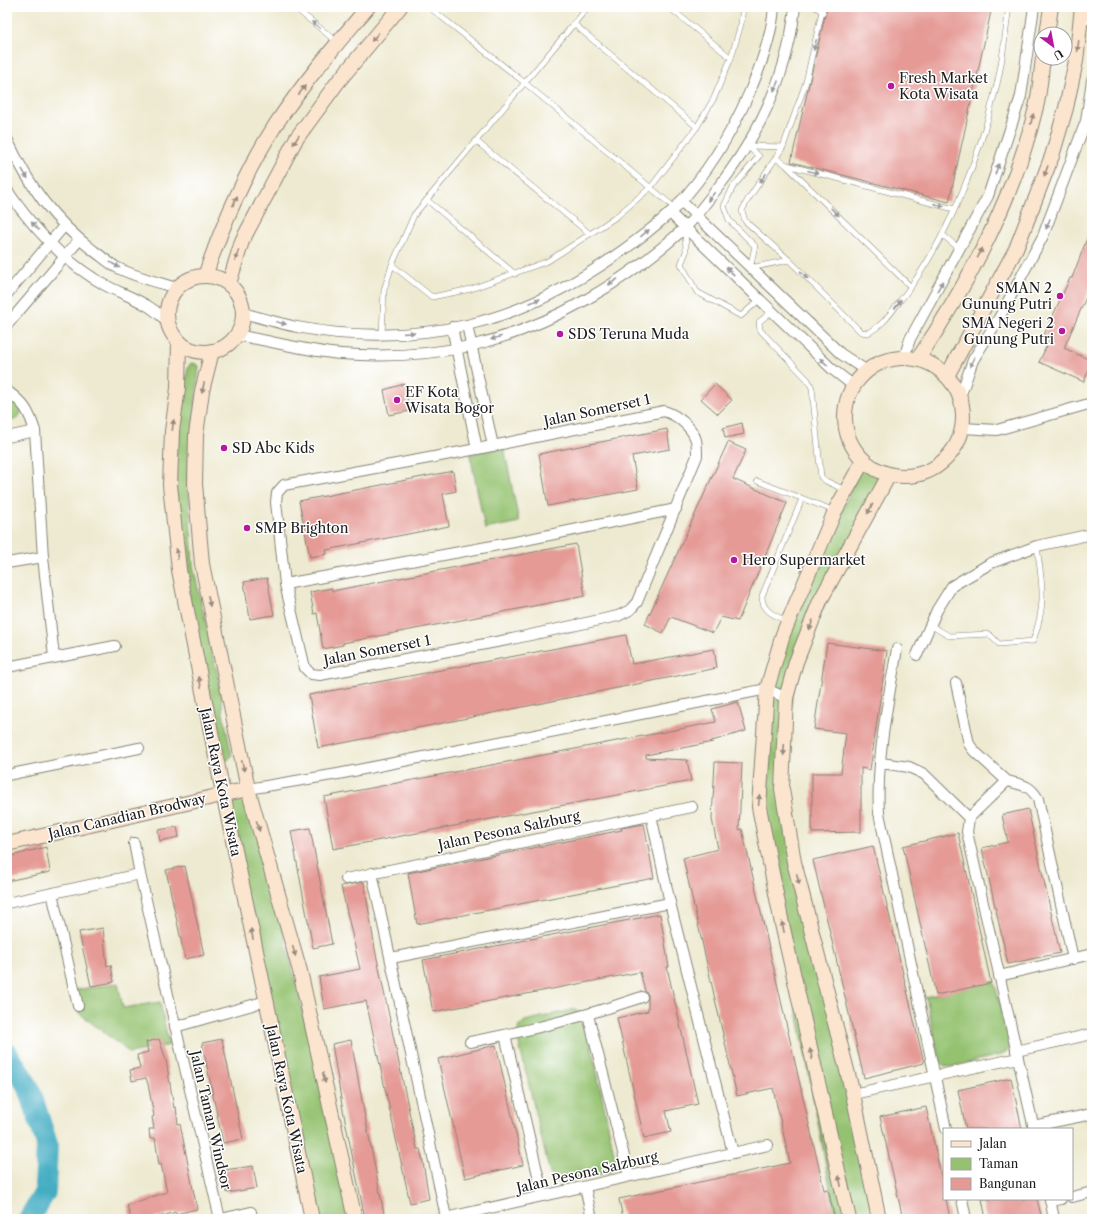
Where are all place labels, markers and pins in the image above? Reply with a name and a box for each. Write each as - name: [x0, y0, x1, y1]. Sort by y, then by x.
- place label: Fresh Market Kota Wisata: [899, 69, 988, 103]
- marker: Fresh Market Kota Wisata: [886, 81, 896, 91]
- place label: SMAN 2 Gunung Putri: [962, 279, 1052, 313]
- marker: SMAN 2 Gunung Putri: [1055, 291, 1065, 301]
- place label: SMA Negeri 2 Gunung Putri: [962, 314, 1054, 348]
- place label: SDS Teruna Muda: [568, 325, 690, 343]
- marker: SMA Negeri 2 Gunung Putri: [1057, 326, 1067, 336]
- marker: SDS Teruna Muda: [555, 329, 565, 339]
- place label: EF Kota Wisata Bogor: [404, 383, 494, 417]
- marker: EF Kota Wisata Bogor: [392, 395, 402, 405]
- place label: SD Abc Kids: [232, 439, 315, 457]
- marker: SD Abc Kids: [219, 443, 229, 453]
- place label: SMP Brighton: [255, 519, 349, 537]
- marker: SMP Brighton: [242, 523, 252, 533]
- place label: Hero Supermarket: [742, 551, 866, 569]
- marker: Hero Supermarket: [729, 555, 739, 565]

